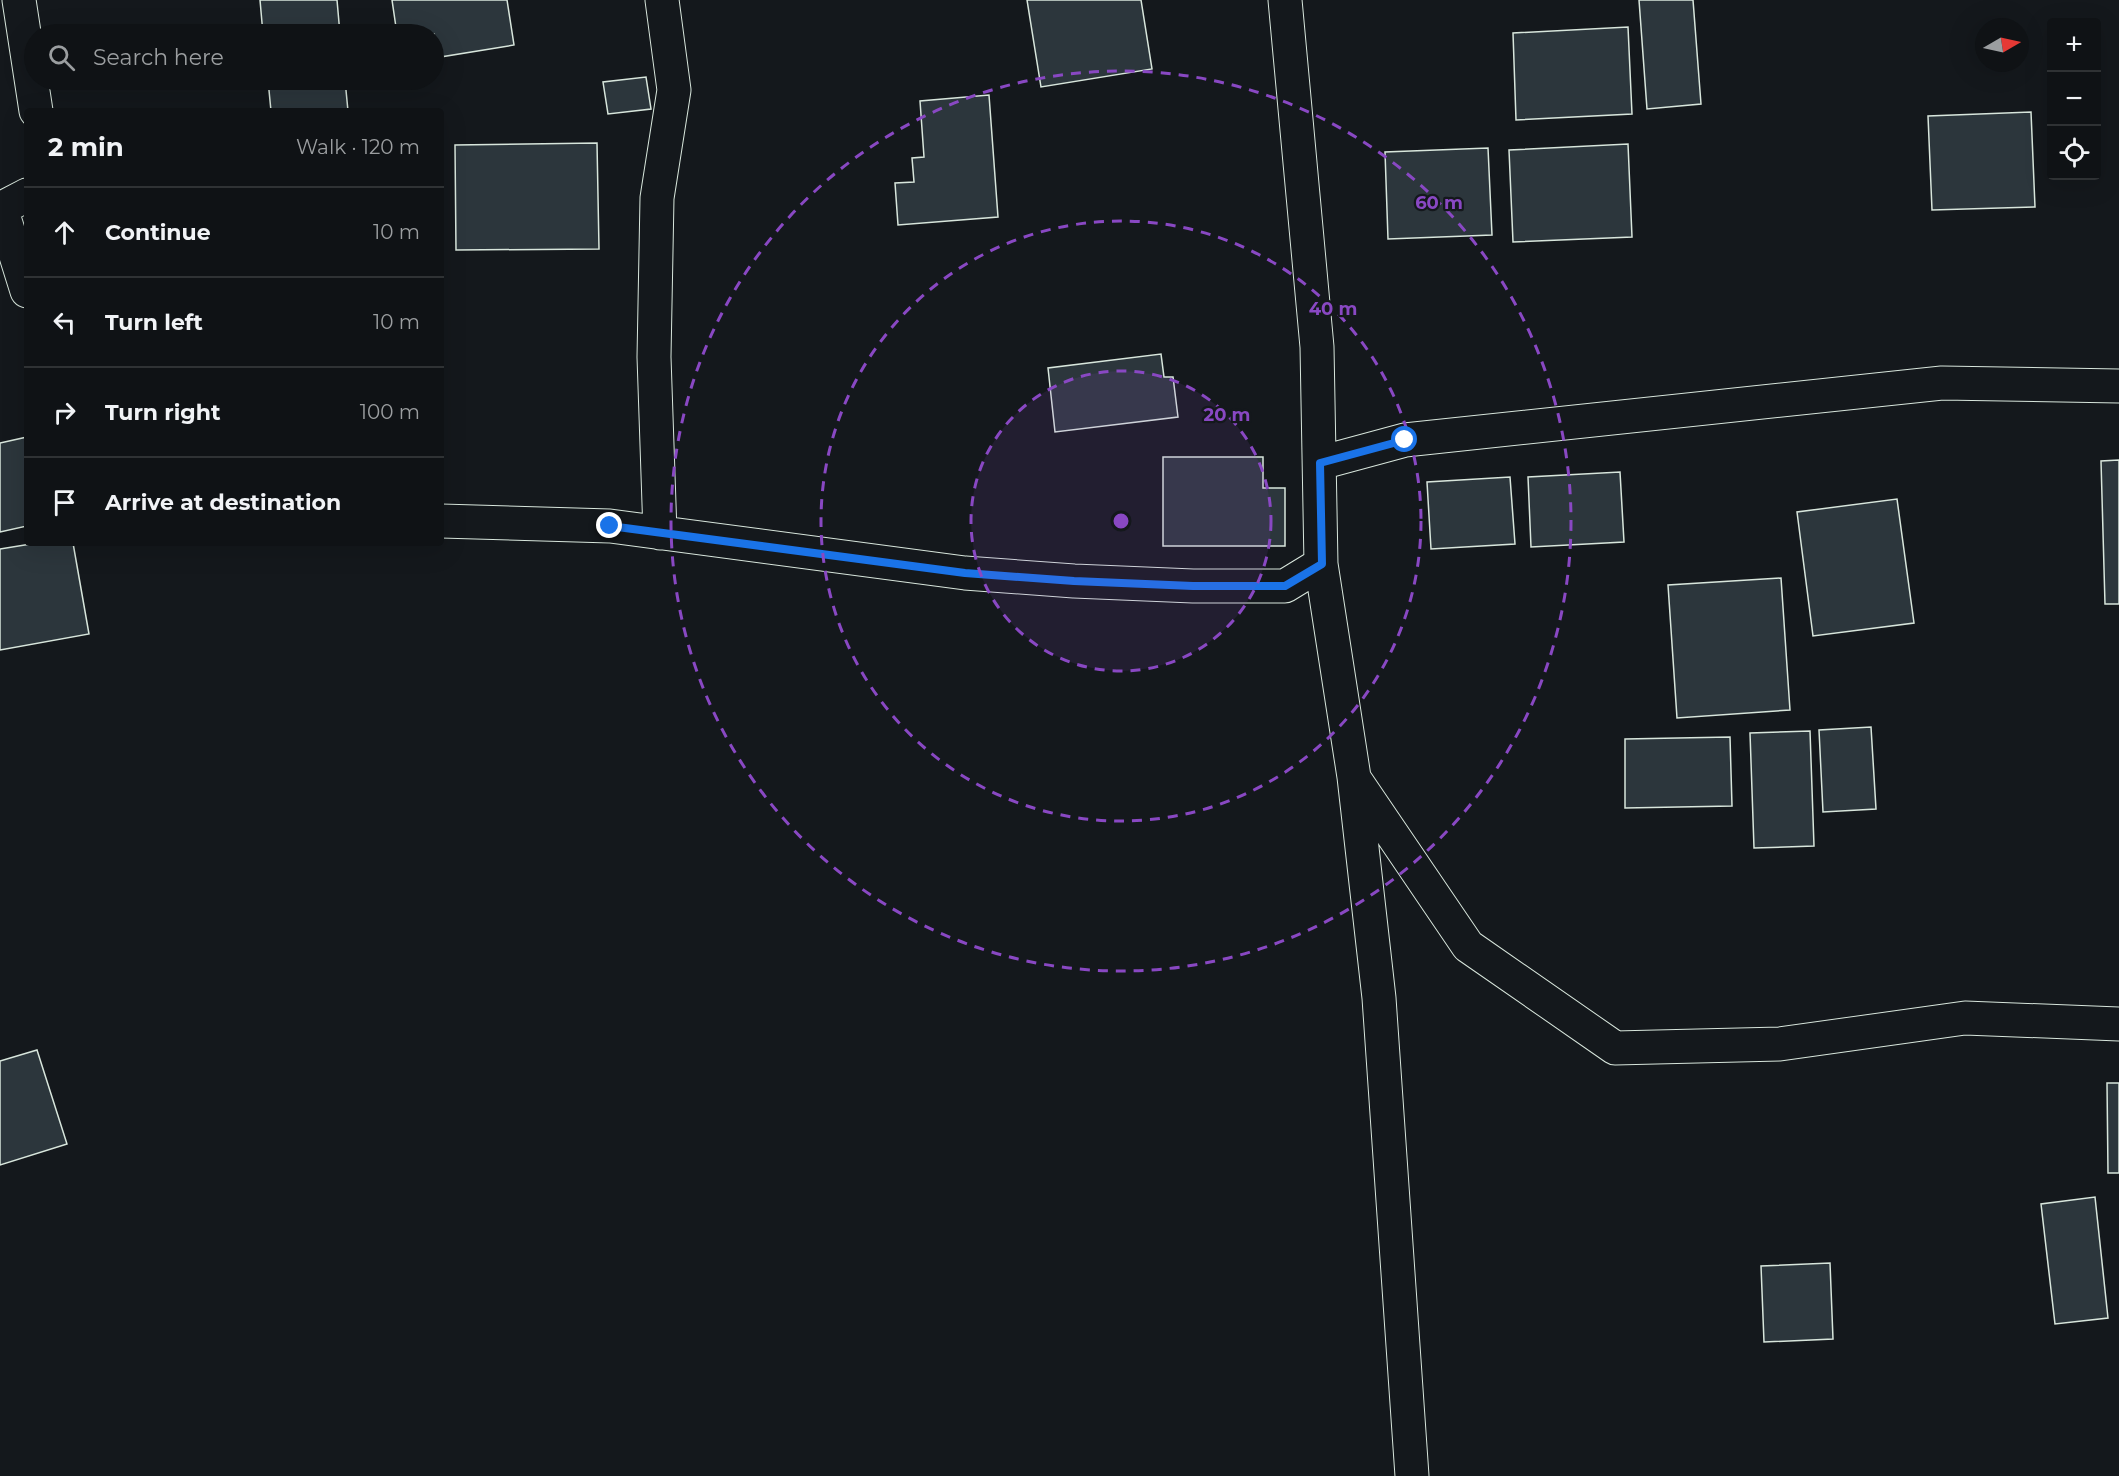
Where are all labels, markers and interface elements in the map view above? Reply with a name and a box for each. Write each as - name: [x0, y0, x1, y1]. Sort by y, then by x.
- north arrow: [1975, 18, 2029, 72]
- map controls: [2047, 18, 2101, 180]
- button: +: [2047, 18, 2101, 72]
- search box: [24, 24, 444, 90]
- icon: search: [45, 41, 78, 74]
- text: Search here: [93, 44, 224, 71]
- button: −: [2047, 72, 2101, 126]
- button: locate: [2047, 126, 2101, 180]
- text: 2 min: [48, 131, 124, 163]
- text: Walk · 120 m: [296, 135, 420, 159]
- text: 60 m: [1415, 192, 1463, 214]
- icon: ahead: [48, 216, 81, 249]
- text: Continue: [105, 219, 211, 246]
- text: 10 m: [373, 220, 420, 244]
- text: 40 m: [1309, 298, 1357, 320]
- icon: left: [48, 306, 81, 339]
- text: Turn left: [105, 309, 203, 336]
- text: 10 m: [373, 310, 420, 334]
- icon: right: [48, 396, 81, 429]
- text: Turn right: [105, 399, 220, 426]
- text: 100 m: [360, 400, 420, 424]
- text: 20 m: [1204, 404, 1250, 426]
- route start: [1391, 426, 1417, 452]
- icon: arrive: [48, 486, 81, 519]
- text: Arrive at destination: [105, 489, 341, 516]
- centre of rings: [1111, 511, 1131, 531]
- route end: [596, 512, 622, 538]

